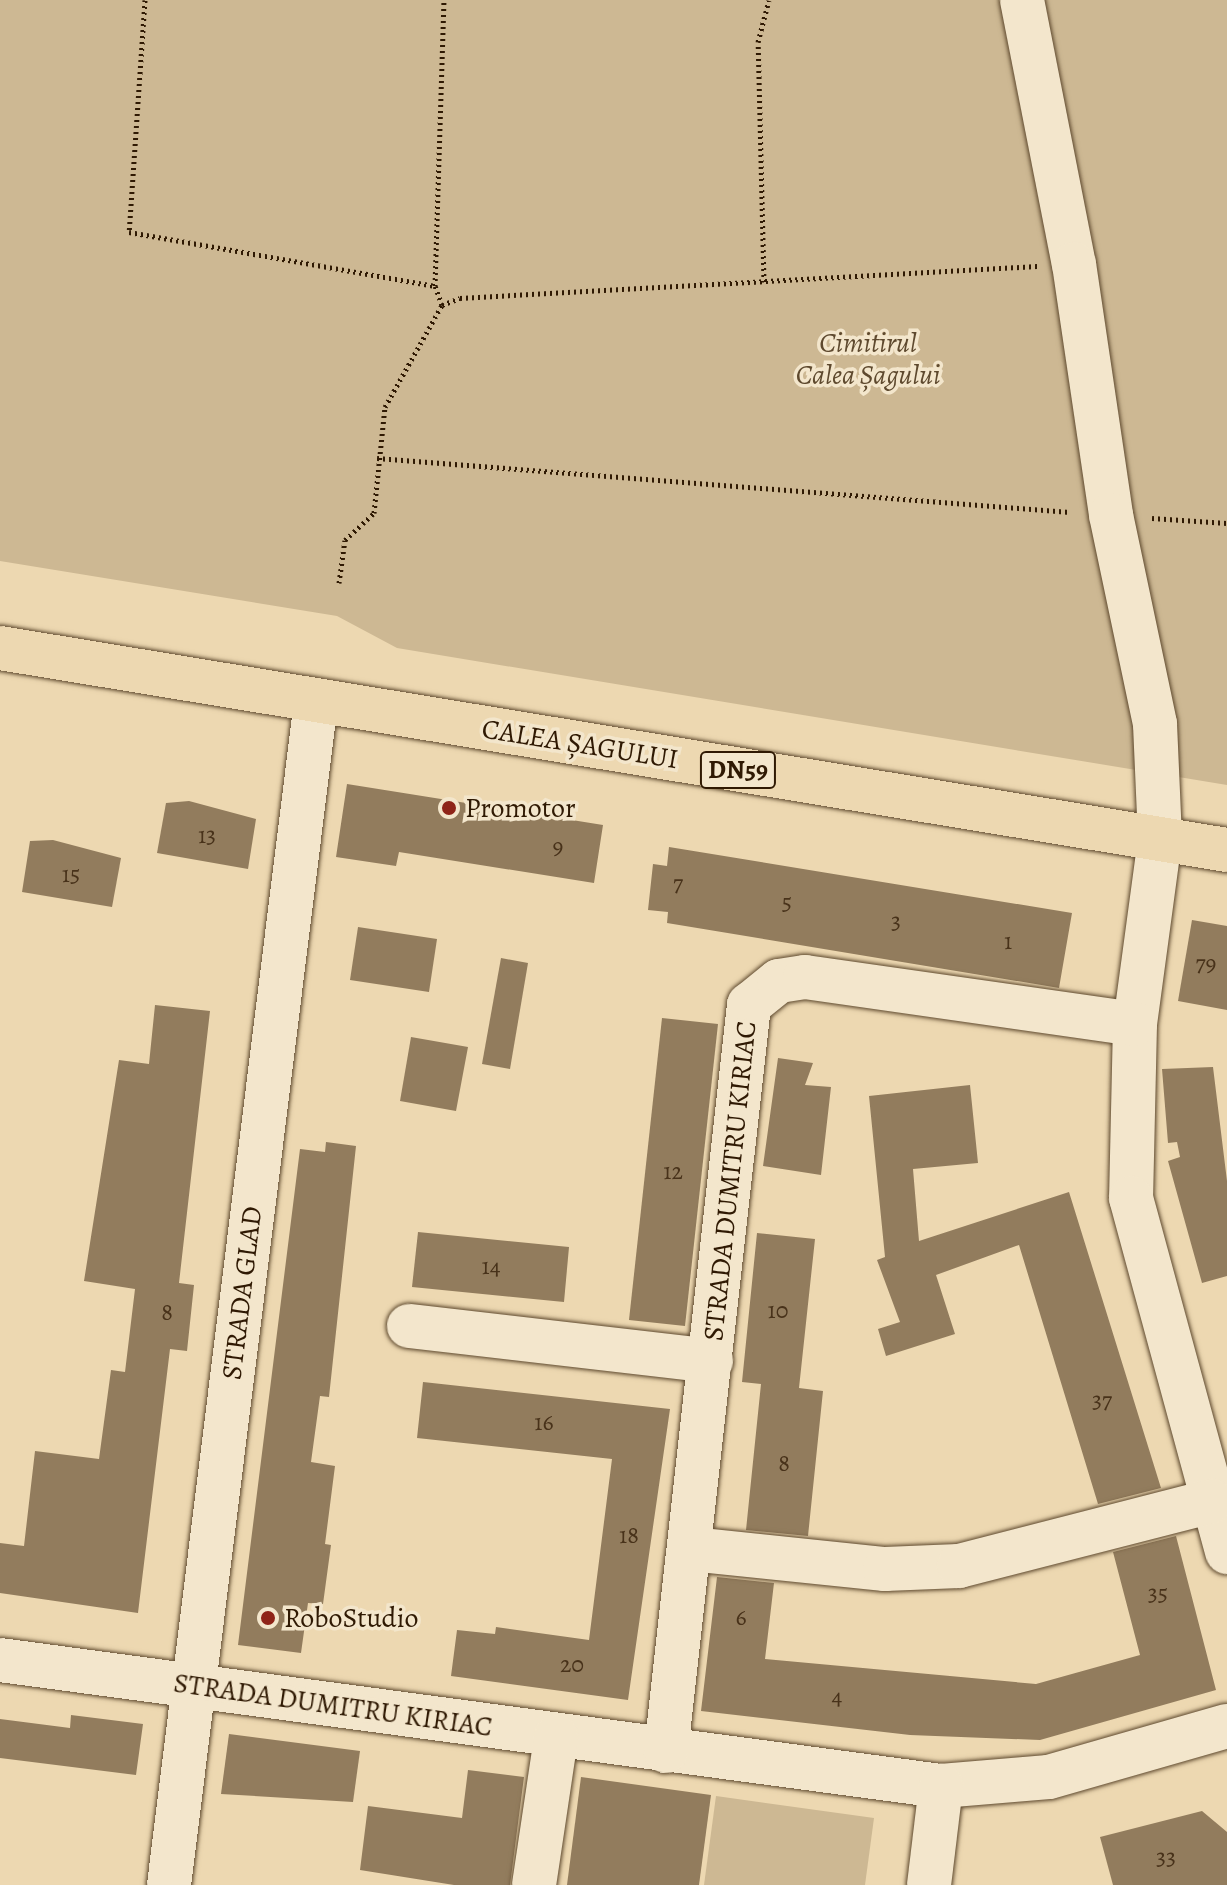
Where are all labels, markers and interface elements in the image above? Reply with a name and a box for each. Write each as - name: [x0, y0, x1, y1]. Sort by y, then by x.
- park label: Cimitirul Calea Șagului: [796, 326, 940, 392]
- street label: CALEA ȘAGULUI: [480, 712, 680, 776]
- road number: DN59: [698, 748, 778, 792]
- place label: Promotor: [465, 791, 576, 825]
- marker: Promotor: [440, 799, 458, 817]
- house number: 13: [198, 822, 216, 850]
- house number: 9: [553, 833, 563, 861]
- house number: 15: [62, 861, 80, 889]
- house number: 7: [673, 870, 683, 898]
- house number: 5: [782, 889, 792, 917]
- house number: 3: [891, 908, 901, 936]
- house number: 1: [1004, 928, 1012, 956]
- house number: 79: [1196, 950, 1216, 978]
- street label: STRADA DUMITRU KIRIAC: [696, 1019, 764, 1343]
- house number: 12: [663, 1158, 683, 1186]
- street label: STRADA GLAD: [215, 1204, 269, 1382]
- house number: 14: [481, 1253, 501, 1281]
- house number: 10: [768, 1297, 788, 1325]
- house number: 8: [161, 1299, 173, 1327]
- house number: 37: [1092, 1387, 1112, 1415]
- house number: 16: [534, 1409, 554, 1437]
- house number: 8: [778, 1450, 790, 1478]
- house number: 18: [619, 1522, 639, 1550]
- house number: 35: [1148, 1580, 1168, 1608]
- place label: RoboStudio: [284, 1601, 418, 1635]
- house number: 6: [735, 1604, 747, 1632]
- marker: RoboStudio: [259, 1609, 277, 1627]
- house number: 20: [560, 1651, 584, 1679]
- street label: STRADA DUMITRU KIRIAC: [171, 1666, 495, 1744]
- house number: 4: [832, 1683, 842, 1711]
- house number: 33: [1156, 1844, 1176, 1872]

